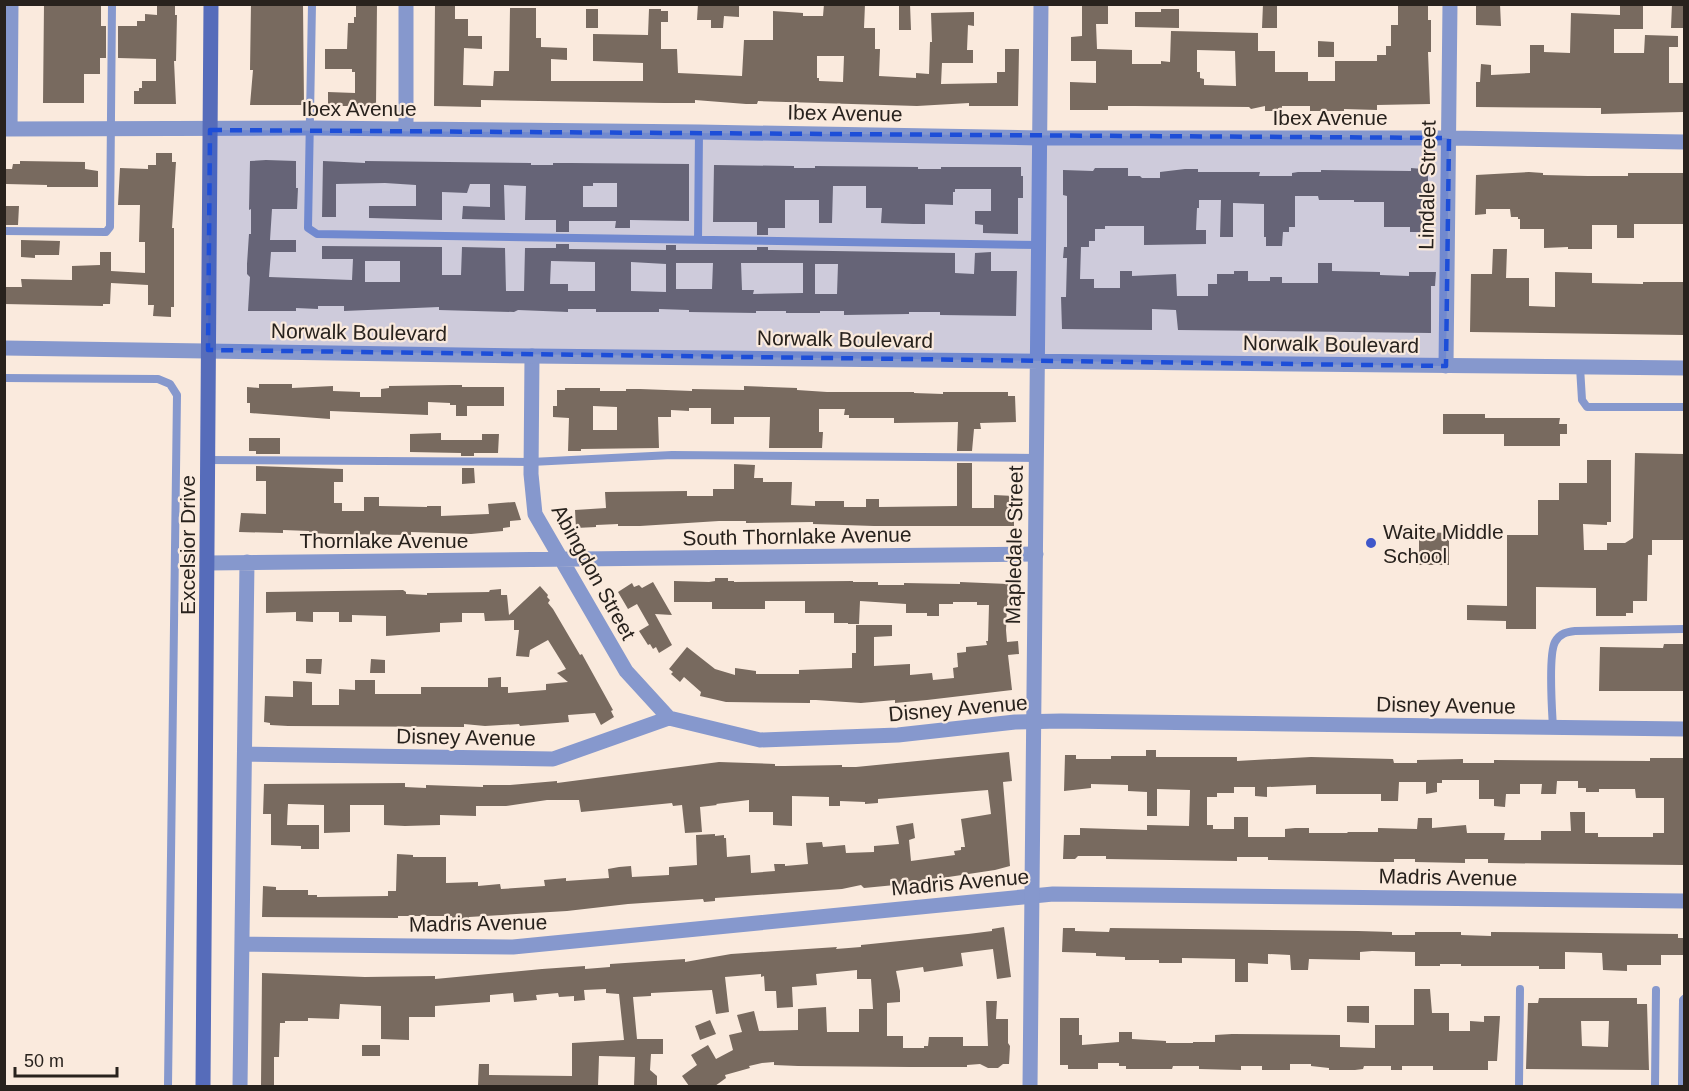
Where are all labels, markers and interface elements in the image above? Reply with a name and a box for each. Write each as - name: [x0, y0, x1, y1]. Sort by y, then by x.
- street label: Ibex Avenue: [301, 97, 417, 120]
- street label: Ibex Avenue: [787, 100, 903, 126]
- street label: Ibex Avenue: [1272, 106, 1388, 129]
- street label: Lindale Street: [1414, 120, 1440, 250]
- street label: Norwalk Boulevard: [271, 319, 447, 345]
- street label: Norwalk Boulevard: [757, 326, 933, 352]
- street label: Norwalk Boulevard: [1243, 331, 1419, 357]
- street label: Mapledale Street: [1001, 465, 1027, 625]
- street label: Excelsior Drive: [176, 475, 199, 615]
- street label: Abingdon Street: [547, 501, 641, 644]
- place label: Waite Middle School: [1383, 520, 1504, 567]
- street label: South Thornlake Avenue: [682, 523, 912, 549]
- street label: Thornlake Avenue: [300, 529, 468, 552]
- marker: Waite Middle School: [1364, 536, 1378, 550]
- street label: Disney Avenue: [887, 690, 1029, 726]
- street label: Disney Avenue: [1376, 692, 1516, 718]
- street label: Disney Avenue: [396, 724, 536, 750]
- street label: Madris Avenue: [1379, 864, 1517, 890]
- street label: Madris Avenue: [890, 865, 1030, 899]
- street label: Madris Avenue: [409, 910, 547, 936]
- scale bar: [15, 1040, 117, 1078]
- text: 50 m: [24, 1051, 64, 1071]

